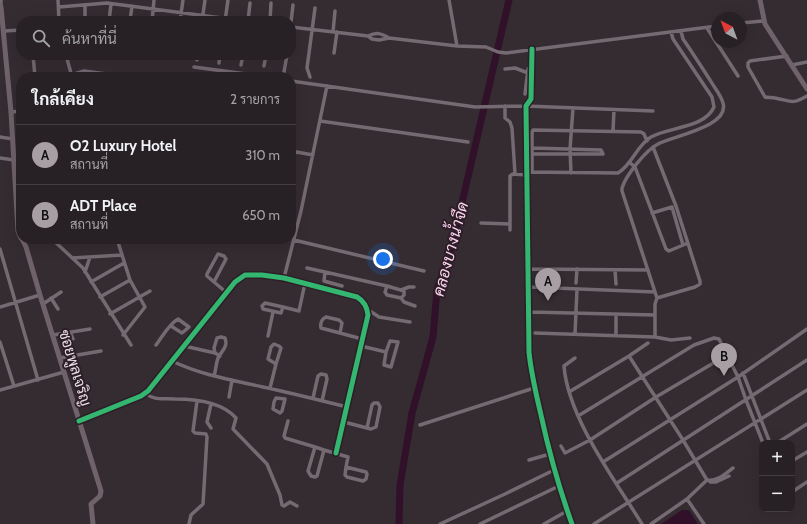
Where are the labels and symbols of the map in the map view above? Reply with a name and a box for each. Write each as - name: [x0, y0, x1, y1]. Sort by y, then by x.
- north arrow: [711, 12, 747, 48]
- water label: คลองบางน้ำจืด: [424, 198, 472, 299]
- your location: [373, 249, 393, 269]
- pin: A: [535, 268, 561, 301]
- street label: ซอยพูลเจริญ: [54, 328, 95, 409]
- pin: B: [711, 343, 737, 376]

